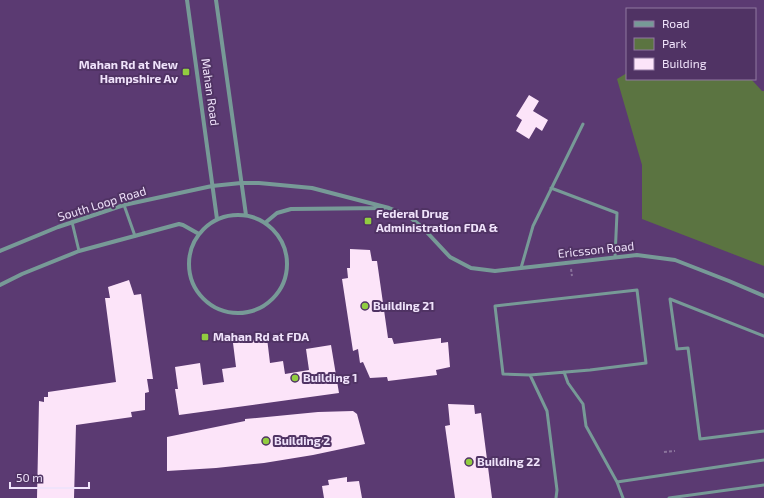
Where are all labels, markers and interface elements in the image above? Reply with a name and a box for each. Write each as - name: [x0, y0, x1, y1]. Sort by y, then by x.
- legend: [626, 8, 756, 80]
- text: Road: [662, 16, 690, 30]
- text: Park: [662, 36, 687, 50]
- text: Building: [662, 56, 707, 70]
- place label: Mahan Rd at New Hampshire Av: [79, 57, 179, 85]
- street label: Mahan Road: [199, 57, 223, 126]
- marker: Mahan Rd at New Hampshire Av: [181, 67, 191, 77]
- street label: South Loop Road: [56, 183, 148, 223]
- place label: Federal Drug Administration FDA &: [376, 206, 498, 234]
- marker: Federal Drug Administration FDA &: [363, 216, 373, 226]
- street label: Ericsson Road: [557, 238, 635, 260]
- place label: Building 21: [373, 298, 434, 312]
- marker: Building 21: [360, 301, 370, 311]
- place label: Mahan Rd at FDA: [213, 329, 309, 343]
- marker: Mahan Rd at FDA: [200, 332, 210, 342]
- place label: Building 1: [303, 370, 357, 384]
- marker: Building 1: [290, 373, 300, 383]
- place label: Building 2: [274, 433, 330, 447]
- marker: Building 2: [261, 436, 271, 446]
- place label: Building 22: [477, 454, 540, 468]
- marker: Building 22: [464, 457, 474, 467]
- scale bar: [10, 464, 89, 490]
- text: 50 m: [16, 470, 43, 484]

